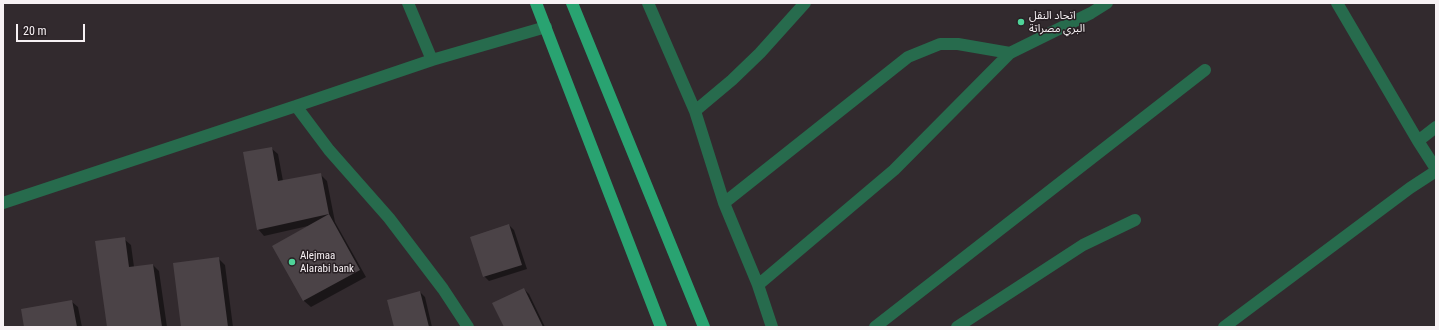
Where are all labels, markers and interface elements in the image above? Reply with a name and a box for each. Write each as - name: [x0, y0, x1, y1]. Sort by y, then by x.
- place label: اتحاد النقل البري مصراتة: [1029, 9, 1085, 35]
- scale bar: [18, 16, 87, 42]
- marker: اتحاد النقل البري مصراتة: [1016, 17, 1026, 27]
- text: 20 m: [23, 24, 47, 38]
- place label: Alejmaa Alarabi bank: [300, 249, 354, 275]
- marker: Alejmaa Alarabi bank: [287, 257, 297, 267]

